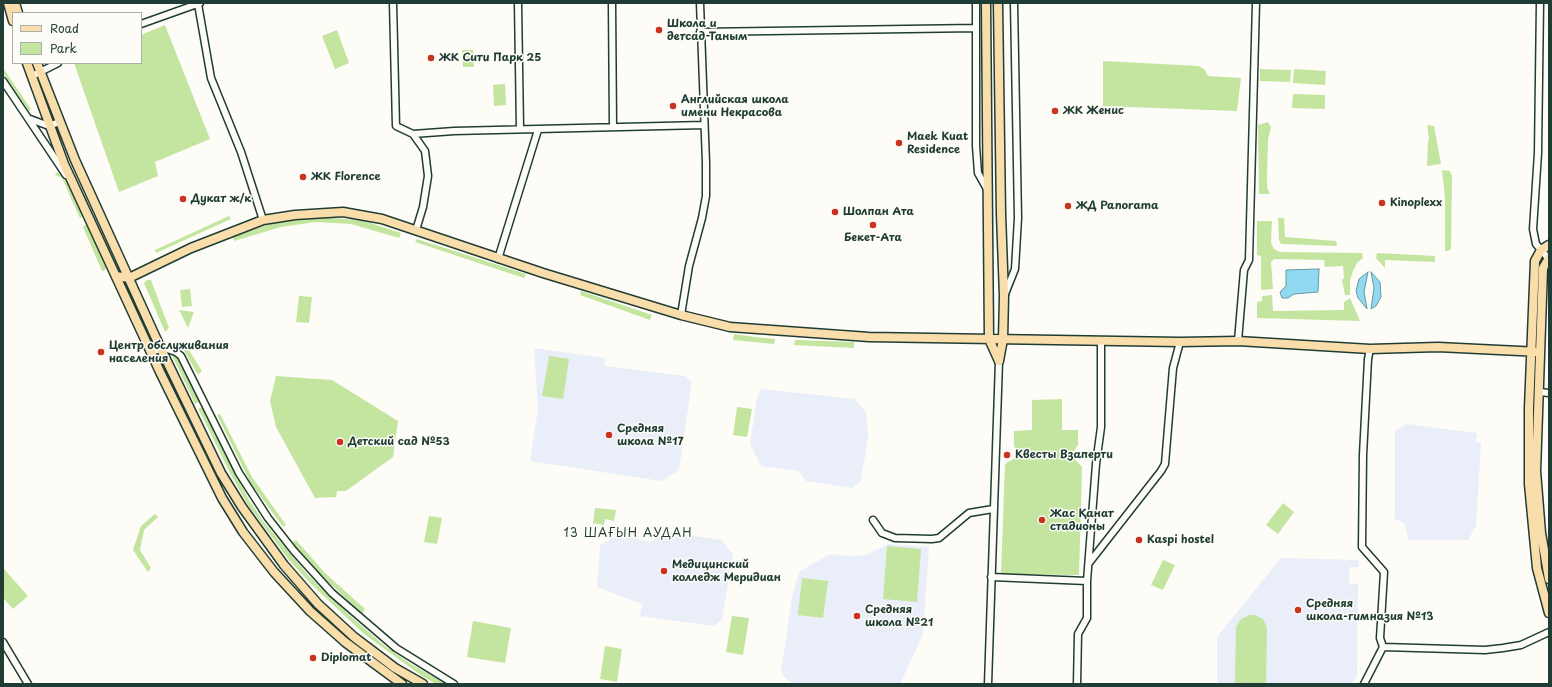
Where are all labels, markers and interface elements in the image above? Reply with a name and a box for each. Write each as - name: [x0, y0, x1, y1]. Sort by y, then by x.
- legend: [12, 12, 142, 64]
- place label: Школа и детсад Таным: [667, 17, 747, 43]
- text: Road: [50, 19, 79, 37]
- marker: Школа и детсад Таным: [654, 25, 664, 35]
- text: Park: [50, 39, 77, 57]
- place label: ЖК Сити Парк 25: [439, 51, 541, 65]
- marker: ЖК Сити Парк 25: [426, 53, 436, 63]
- place label: Английская школа имени Некрасова: [681, 93, 789, 119]
- marker: Английская школа имени Некрасова: [668, 101, 678, 111]
- place label: ЖК Женис: [1063, 104, 1124, 118]
- marker: ЖК Женис: [1050, 106, 1060, 116]
- place label: Maek Kuat Residence: [907, 130, 968, 156]
- marker: Maek Kuat Residence: [894, 138, 904, 148]
- place label: ЖК Florence: [311, 170, 381, 184]
- marker: ЖК Florence: [298, 172, 308, 182]
- place label: Дукат ж/к: [191, 192, 251, 206]
- marker: Дукат ж/к: [178, 194, 188, 204]
- place label: Kinoplexx: [1390, 196, 1442, 210]
- marker: Kinoplexx: [1377, 198, 1387, 208]
- place label: ЖД Panorama: [1076, 199, 1159, 213]
- marker: ЖД Panorama: [1063, 201, 1073, 211]
- place label: Шолпан Ата: [843, 205, 914, 219]
- marker: Шолпан Ата: [830, 207, 840, 217]
- marker: Бекет-Ата: [868, 220, 878, 230]
- place label: Бекет-Ата: [844, 231, 902, 245]
- place label: Центр обслуживания населения: [109, 339, 229, 365]
- marker: Центр обслуживания населения: [96, 347, 106, 357]
- place label: Средняя школа №17: [617, 422, 683, 448]
- marker: Средняя школа №17: [604, 430, 614, 440]
- place label: Детский сад №53: [348, 435, 450, 449]
- marker: Детский сад №53: [335, 437, 345, 447]
- place label: Квесты Взаперти: [1015, 448, 1113, 462]
- marker: Квесты Взаперти: [1002, 450, 1012, 460]
- place label: Жас Қанат стадионы: [1050, 507, 1114, 533]
- marker: Жас Қанат стадионы: [1037, 515, 1047, 525]
- district label: 13 ШАҒЫН АУДАН: [564, 527, 692, 541]
- place label: Kaspi hostel: [1147, 533, 1214, 547]
- marker: Kaspi hostel: [1134, 535, 1144, 545]
- place label: Медицинский колледж Меридиан: [672, 558, 781, 584]
- marker: Медицинский колледж Меридиан: [659, 566, 669, 576]
- place label: Средняя школа-гимназия №13: [1306, 597, 1433, 623]
- place label: Средняя школа №21: [865, 603, 933, 629]
- marker: Средняя школа-гимназия №13: [1293, 605, 1303, 615]
- marker: Средняя школа №21: [852, 611, 862, 621]
- place label: Diplomat: [321, 651, 372, 665]
- marker: Diplomat: [308, 653, 318, 663]

